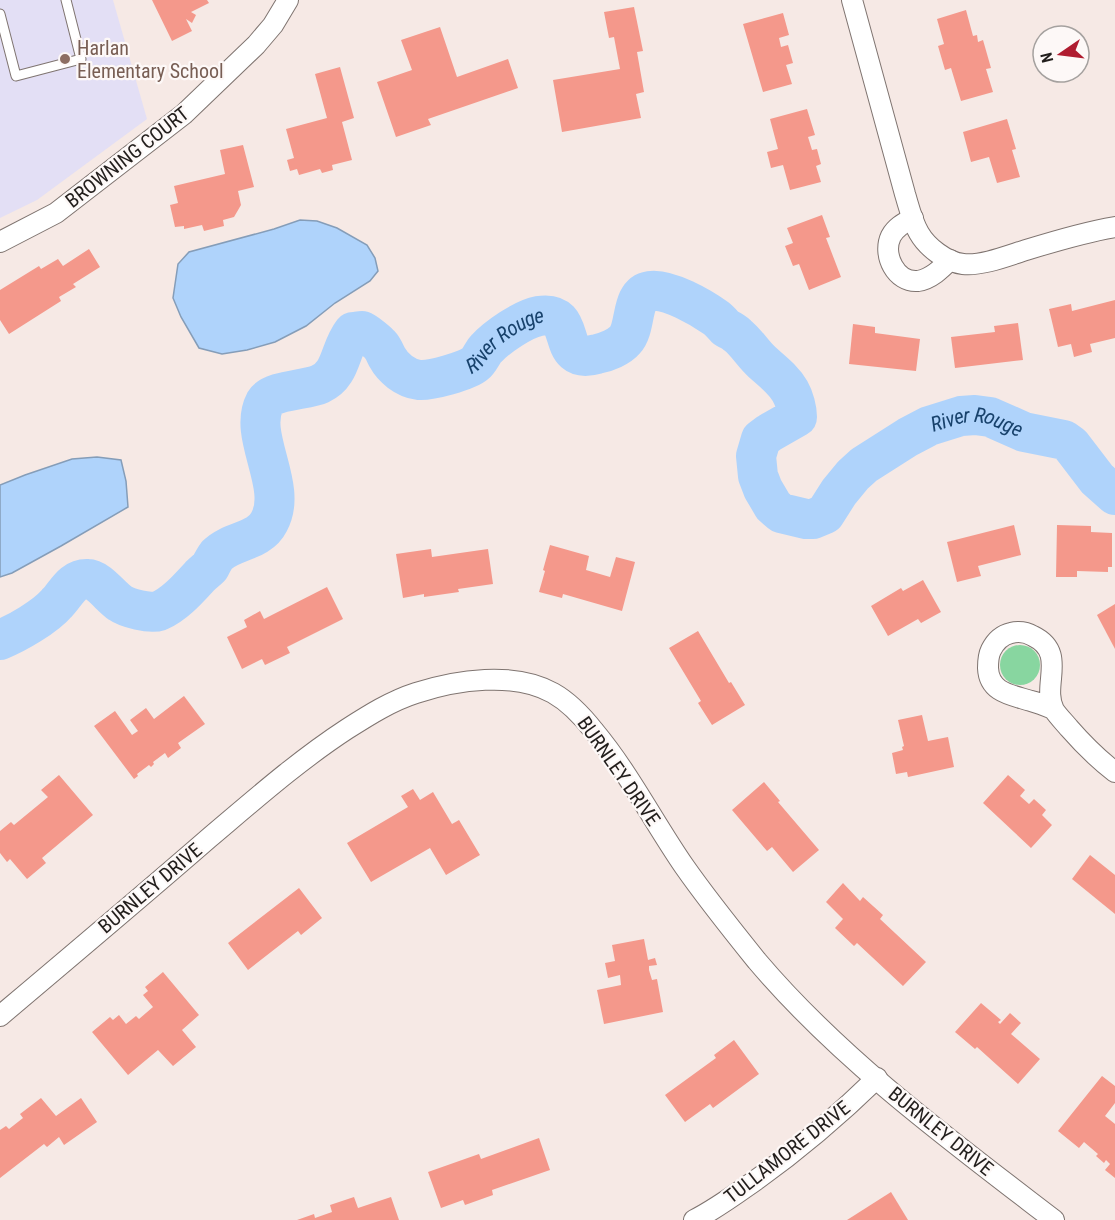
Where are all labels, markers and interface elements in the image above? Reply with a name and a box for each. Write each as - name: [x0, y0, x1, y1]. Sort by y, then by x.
- north arrow: [1031, 24, 1091, 84]
- place label: Harlan Elementary School: [77, 36, 224, 83]
- text: N: [1037, 50, 1057, 65]
- marker: Harlan Elementary School: [58, 52, 72, 66]
- street label: BROWNING COURT: [61, 101, 193, 213]
- water label: River Rouge: [462, 303, 546, 379]
- water label: River Rouge: [928, 403, 1027, 442]
- street label: BURNLEY DRIVE: [572, 712, 666, 830]
- street label: BURNLEY DRIVE: [93, 838, 207, 938]
- street label: BURNLEY DRIVE: [884, 1081, 998, 1181]
- street label: TULLAMORE DRIVE: [719, 1095, 855, 1209]

